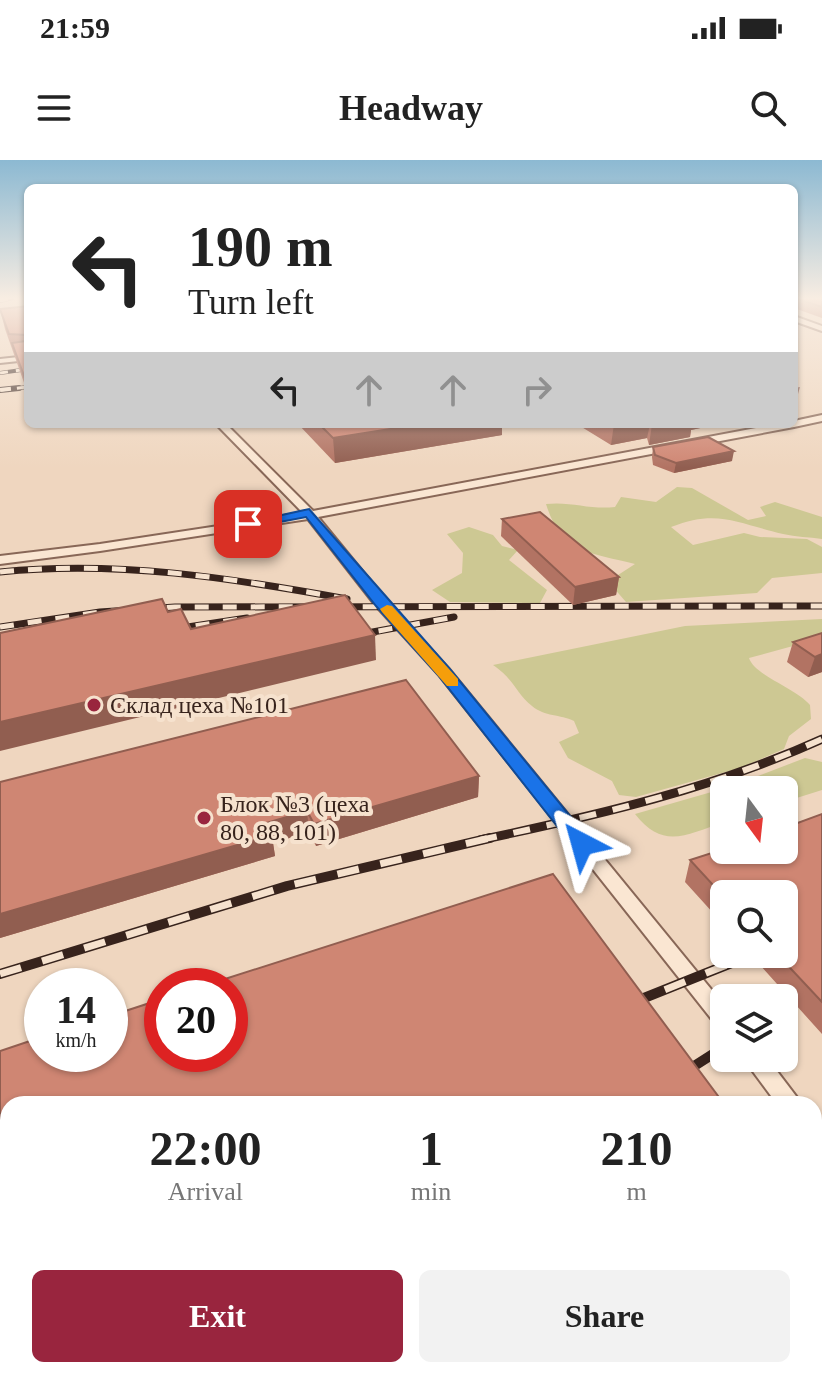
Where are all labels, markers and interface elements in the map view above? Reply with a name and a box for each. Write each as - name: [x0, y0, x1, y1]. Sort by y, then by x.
- text: 21:59: [40, 11, 110, 44]
- icon: menu: [32, 86, 76, 130]
- icon: search: [746, 86, 790, 130]
- text: Headway: [339, 88, 483, 128]
- icon: left: [56, 216, 160, 320]
- text: 190 m: [188, 216, 333, 278]
- text: Turn left: [188, 282, 314, 322]
- icon: left: [263, 368, 307, 412]
- icon: ahead: [347, 368, 391, 412]
- icon: ahead: [431, 368, 475, 412]
- icon: right: [515, 368, 559, 412]
- pin: [214, 490, 282, 558]
- icon: arrive: [226, 502, 270, 546]
- place label: Склад цеха №101: [110, 692, 289, 718]
- marker: Склад цеха №101: [85, 696, 103, 714]
- north arrow: [710, 776, 798, 864]
- map controls: [710, 776, 798, 1072]
- place label: Блок №3 (цеха 80, 88, 101): [220, 791, 370, 845]
- position arrow: [540, 802, 624, 886]
- marker: Блок №3 (цеха 80, 88, 101): [195, 809, 213, 827]
- button: search: [710, 880, 798, 968]
- speed limit sign: 20: [144, 968, 248, 1072]
- button: layers: [710, 984, 798, 1072]
- text: 14: [56, 987, 96, 1032]
- text: km/h: [55, 1029, 97, 1051]
- text: 22:00: [149, 1122, 261, 1175]
- text: 1: [419, 1122, 443, 1175]
- text: 210: [601, 1122, 673, 1175]
- text: Arrival: [168, 1177, 243, 1206]
- text: min: [411, 1177, 451, 1206]
- text: m: [626, 1177, 647, 1206]
- button: Exit: [32, 1270, 403, 1362]
- button: Share: [419, 1270, 790, 1362]

